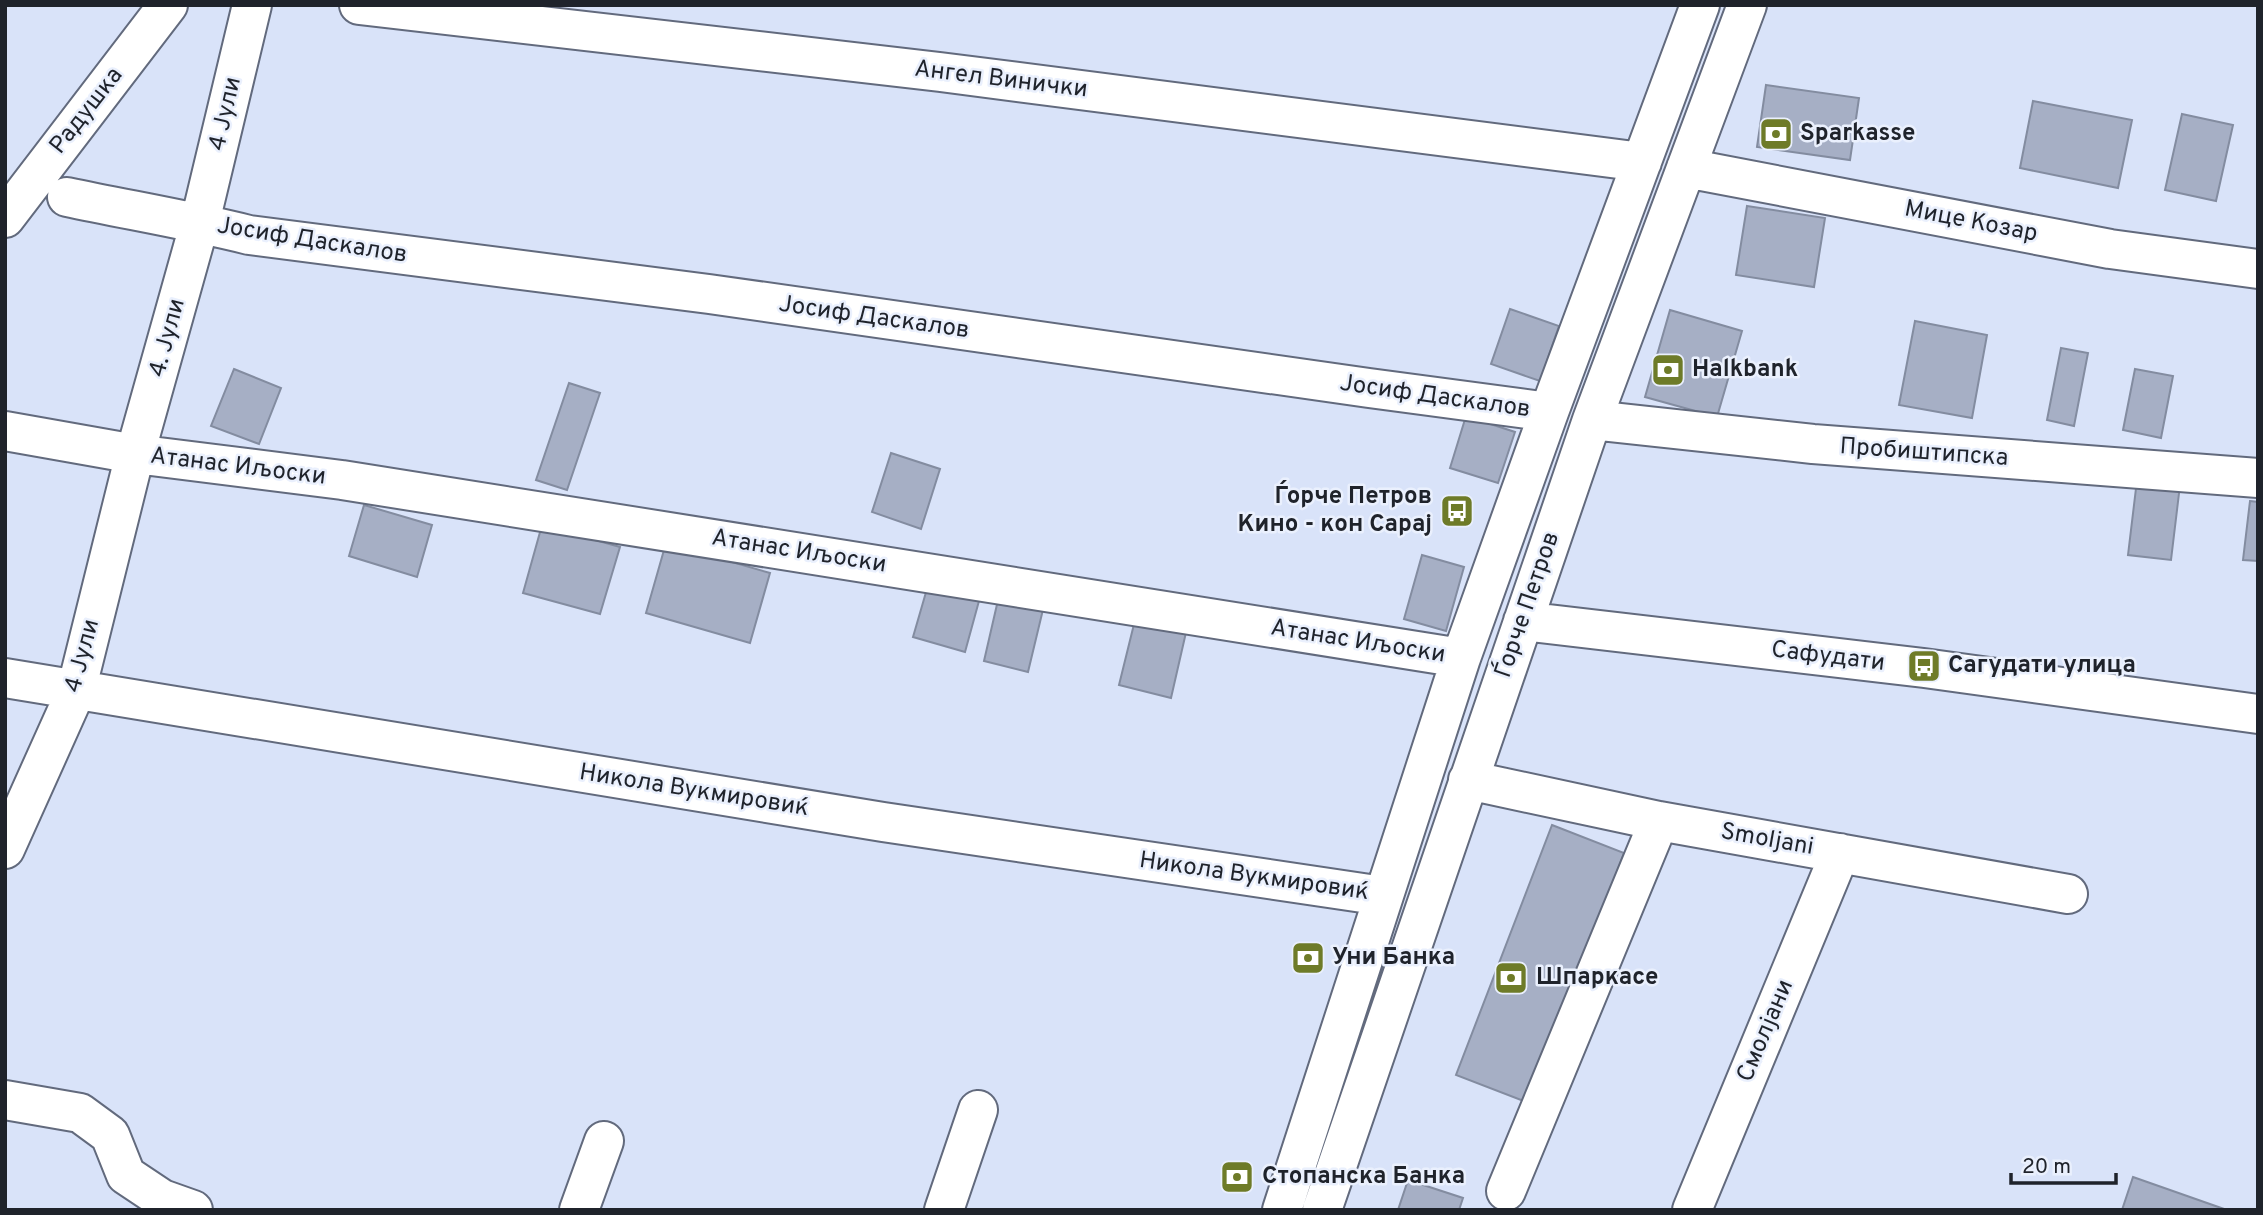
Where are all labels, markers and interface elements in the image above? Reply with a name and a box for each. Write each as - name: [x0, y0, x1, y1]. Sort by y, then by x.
- street label: Ангел Винички: [913, 54, 1089, 106]
- street label: Радушка: [44, 62, 130, 160]
- street label: 4 Јули: [203, 74, 249, 154]
- bank icon: Sparkasse: [1757, 115, 1795, 153]
- place label: Sparkasse: [1800, 119, 1915, 149]
- street label: Мице Козар: [1902, 194, 2040, 250]
- street label: Јосиф Даскалов: [215, 211, 409, 271]
- street label: Јосиф Даскалов: [777, 290, 971, 346]
- street label: 4. Јули: [143, 295, 193, 381]
- bank icon: Halkbank: [1649, 351, 1687, 389]
- place label: Halkbank: [1692, 355, 1798, 385]
- street label: Јосиф Даскалов: [1338, 369, 1532, 425]
- street label: Пробиштипска: [1839, 432, 2009, 474]
- street label: Aтанас Иљоски: [149, 441, 327, 493]
- place label: Ѓорче Петров Кино - кон Сарај: [1238, 480, 1432, 540]
- bus stop icon: Ѓорче Петров Кино - кон Сарај: [1438, 492, 1476, 530]
- street label: Aтанас Иљоски: [709, 523, 889, 581]
- street label: Ѓорче Петров: [1487, 527, 1567, 682]
- street label: Aтанас Иљоски: [1268, 613, 1448, 671]
- street label: 4 Јули: [59, 616, 107, 696]
- street label: Сафудати: [1769, 635, 1887, 679]
- bus stop icon: Сагудати улица: [1905, 647, 1943, 685]
- place label: Сагудати улица: [1948, 651, 2136, 681]
- street label: Никола Вукмировиќ: [577, 758, 811, 824]
- street label: Smoljani: [1718, 817, 1816, 863]
- street label: Никола Вукмировиќ: [1137, 846, 1371, 908]
- bank icon: Уни Банка: [1289, 939, 1327, 977]
- place label: Уни Банка: [1332, 943, 1455, 973]
- bank icon: Шпаркасе: [1492, 959, 1530, 997]
- place label: Шпаркасе: [1536, 963, 1659, 993]
- street label: Смолјани: [1731, 975, 1801, 1087]
- scale bar: [2011, 1142, 2116, 1186]
- text: 20 m: [2022, 1154, 2071, 1181]
- bank icon: Стопанска Банка: [1218, 1158, 1256, 1196]
- place label: Стопанска Банка: [1262, 1162, 1465, 1192]

